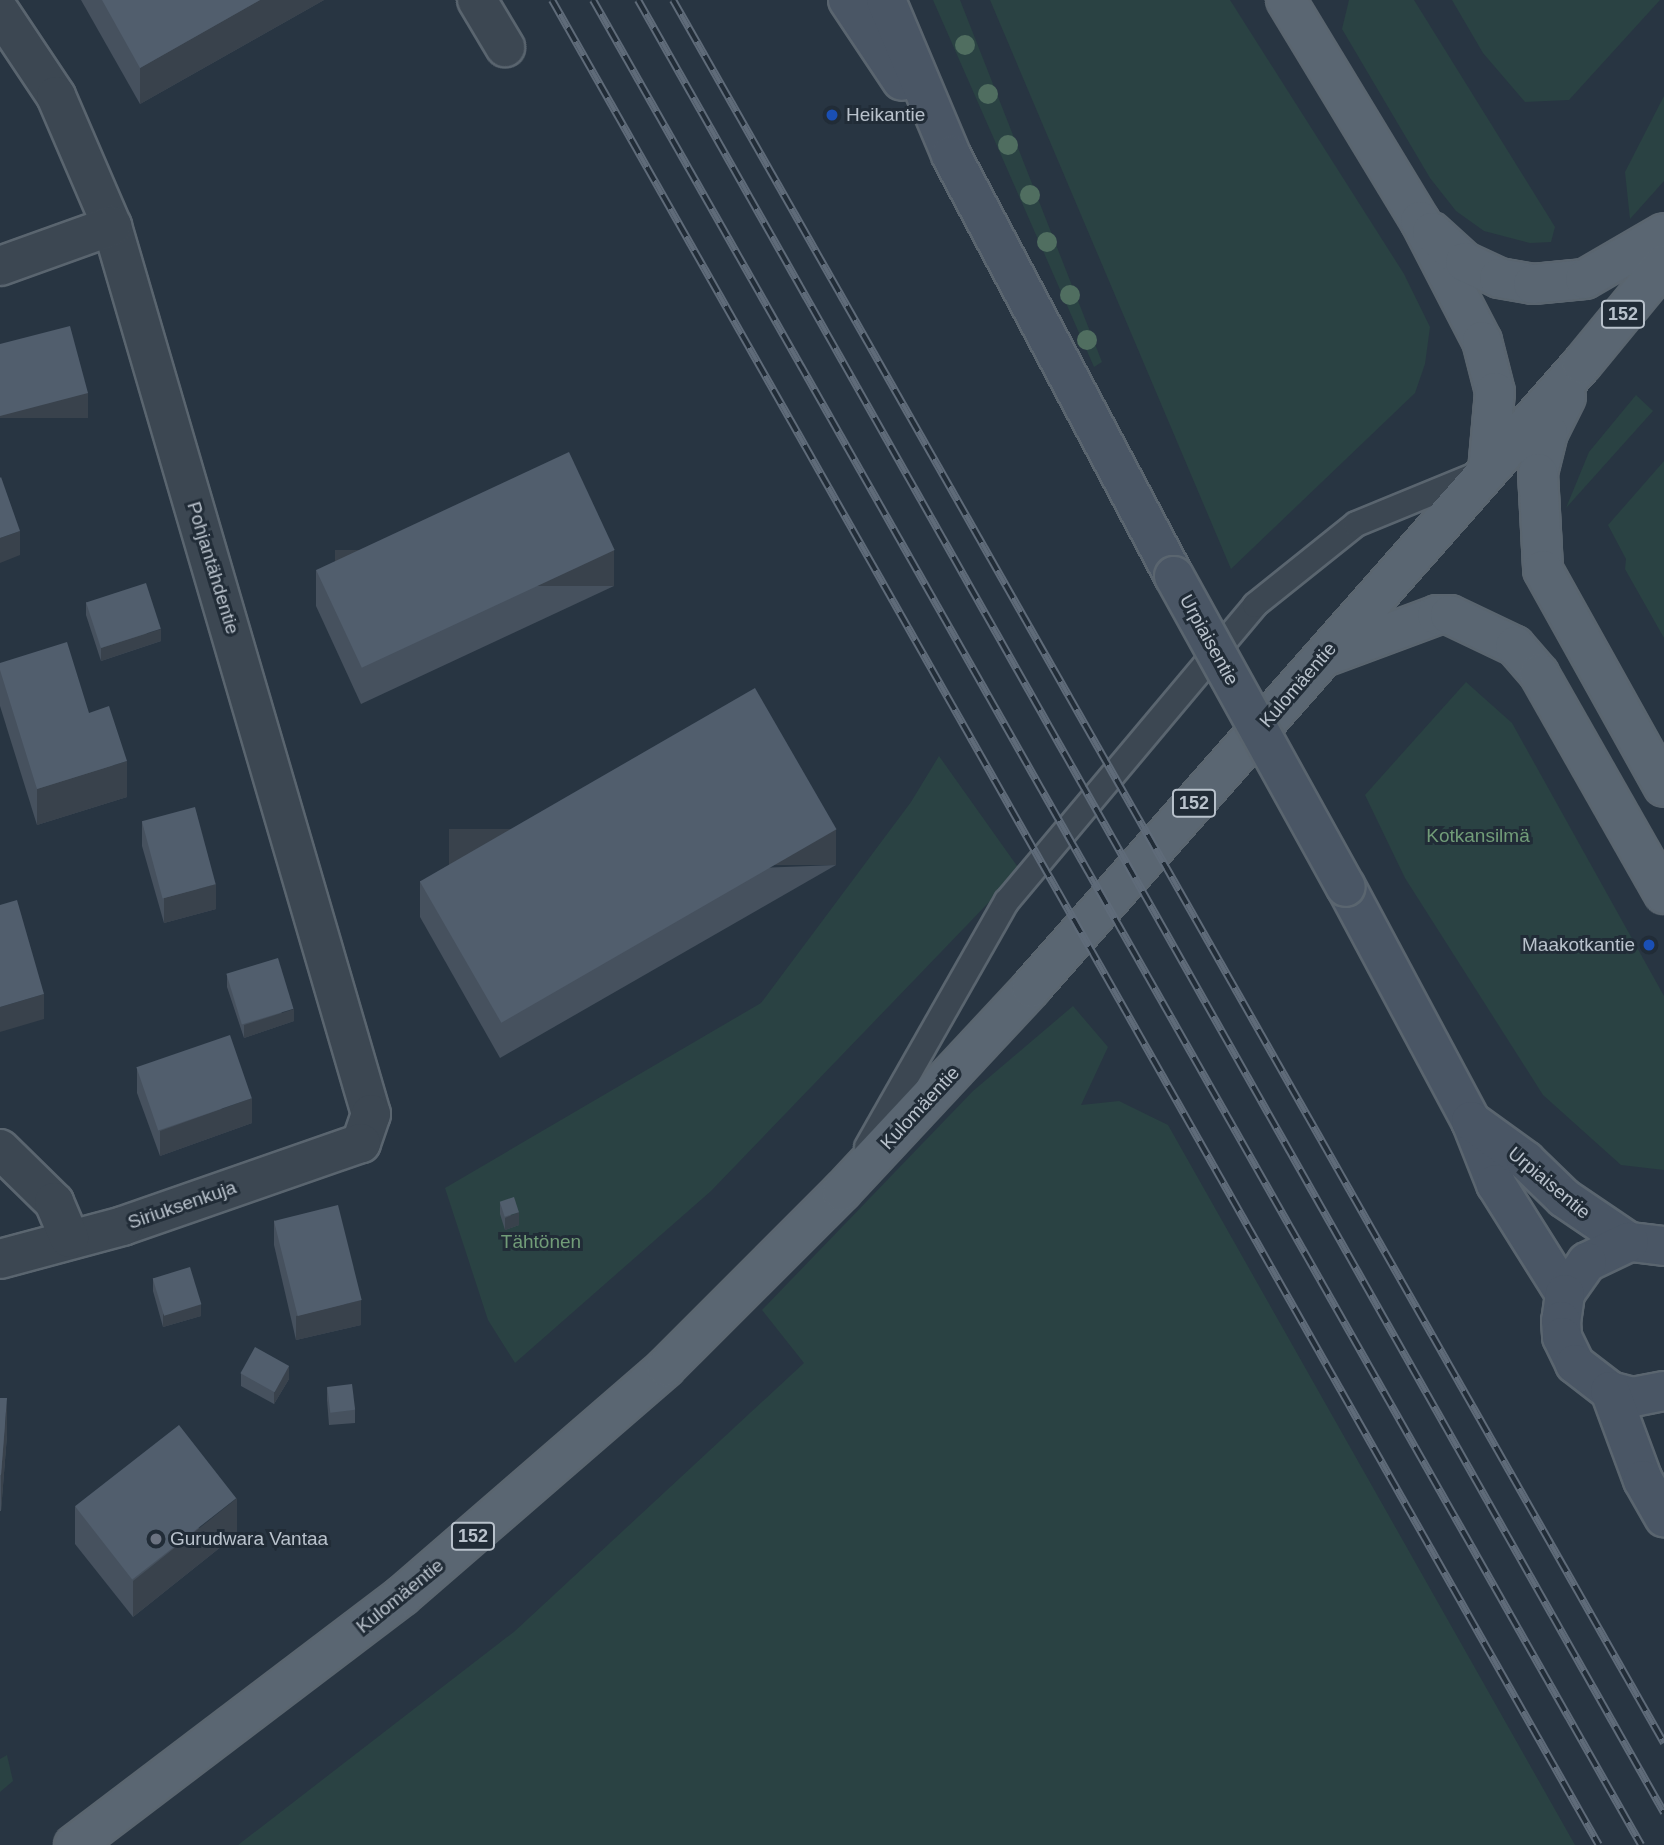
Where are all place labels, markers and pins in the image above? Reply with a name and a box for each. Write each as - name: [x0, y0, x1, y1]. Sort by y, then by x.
- place label: Heikantie: [846, 104, 925, 126]
- marker: Heikantie: [824, 107, 840, 123]
- place label: Maakotkantie: [1522, 934, 1635, 956]
- marker: Maakotkantie: [1641, 937, 1657, 953]
- place label: Gurudwara Vantaa: [170, 1528, 328, 1550]
- marker: Gurudwara Vantaa: [148, 1531, 164, 1547]

